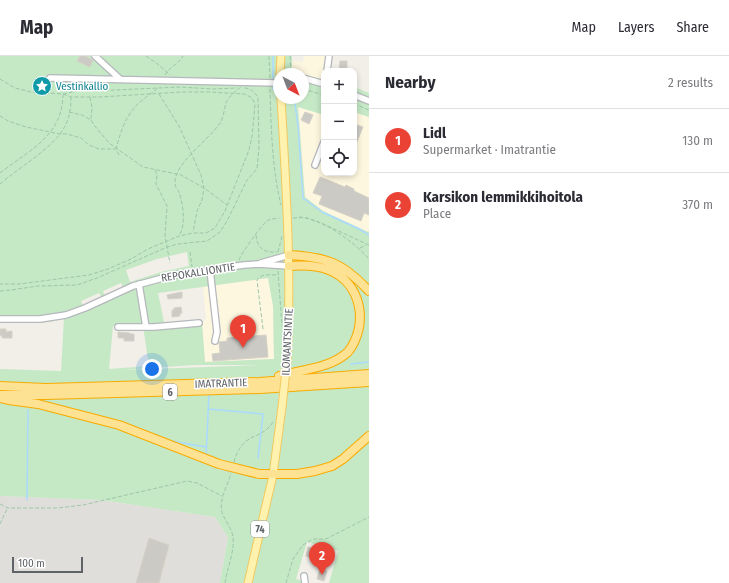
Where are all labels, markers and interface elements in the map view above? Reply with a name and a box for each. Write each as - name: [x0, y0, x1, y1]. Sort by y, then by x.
- text: Map: [20, 16, 53, 39]
- text: Map: [572, 19, 596, 36]
- text: Layers: [618, 19, 654, 36]
- text: Share: [676, 19, 709, 36]
- north arrow: [273, 68, 309, 104]
- map controls: [321, 68, 357, 176]
- button: +: [321, 68, 357, 104]
- text: Nearby: [385, 72, 436, 93]
- place icon: Vestinkallio: [31, 75, 53, 97]
- text: 2 results: [668, 75, 713, 90]
- place label: Vestinkallio: [56, 80, 108, 93]
- button: −: [321, 104, 357, 140]
- text: Lidl: [423, 124, 446, 142]
- text: 1: [395, 133, 401, 148]
- text: 130 m: [682, 133, 713, 148]
- button: locate: [321, 140, 357, 176]
- text: Supermarket · Imatrantie: [423, 142, 556, 157]
- text: Karsikon lemmikkihoitola: [423, 188, 583, 206]
- text: 2: [395, 197, 401, 212]
- text: 370 m: [682, 197, 713, 212]
- text: Place: [423, 206, 451, 221]
- street label: REPOKALLIONTIE: [160, 260, 236, 285]
- street label: ILOMANTSINTIE: [279, 308, 296, 376]
- pin: 1: [230, 315, 256, 348]
- your location: [142, 359, 162, 379]
- street label: IMATRANTIE: [194, 376, 248, 391]
- road number: 6: [163, 384, 177, 400]
- road number: 74: [251, 521, 269, 537]
- pin: 2: [309, 542, 335, 575]
- scale bar: [12, 555, 83, 574]
- text: 100 m: [18, 557, 45, 570]

